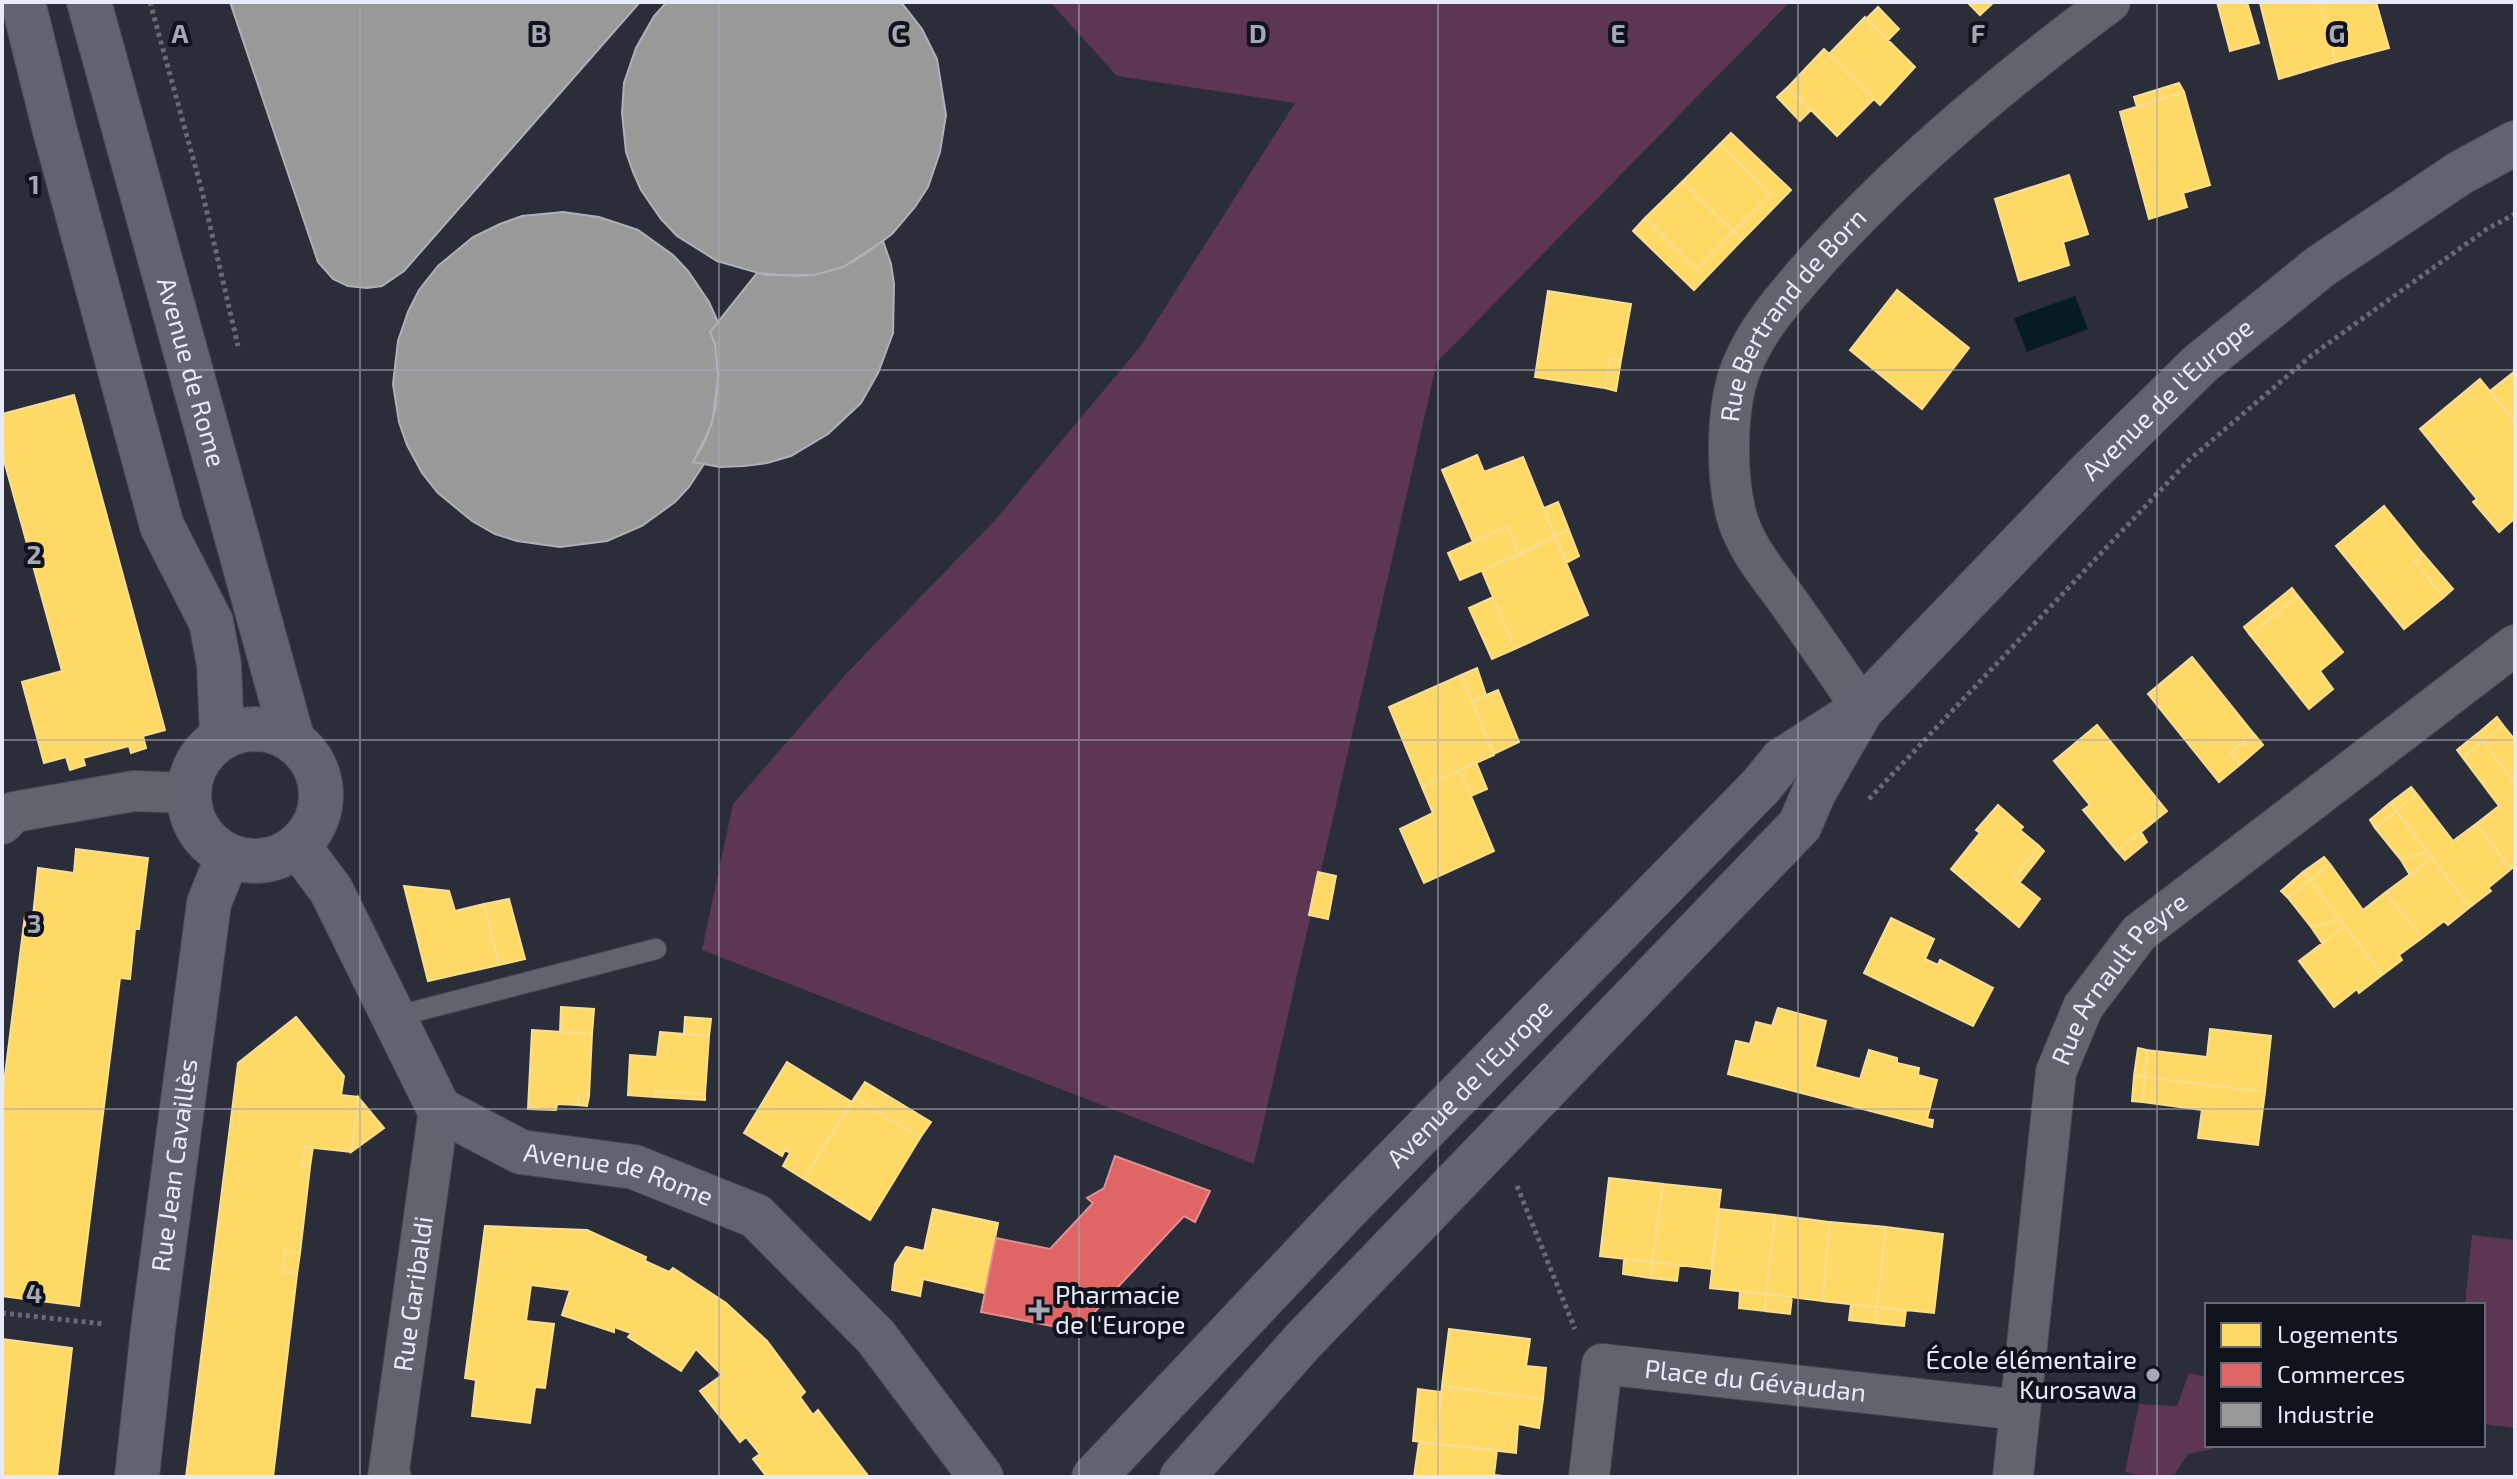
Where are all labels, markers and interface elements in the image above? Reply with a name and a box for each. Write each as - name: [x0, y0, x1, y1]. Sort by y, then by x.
- text: A: [172, 17, 189, 48]
- text: B: [531, 17, 547, 48]
- text: C: [891, 17, 907, 48]
- text: D: [1249, 17, 1267, 48]
- text: E: [1610, 17, 1626, 48]
- text: F: [1971, 17, 1985, 48]
- text: G: [2329, 17, 2345, 48]
- text: 1: [28, 168, 40, 199]
- street label: Rue Bertrand de Born: [1713, 201, 1872, 423]
- street label: Avenue de Rome: [152, 274, 234, 470]
- street label: Avenue de l'Europe: [2074, 310, 2259, 486]
- text: 2: [26, 538, 42, 569]
- street label: Rue Arnault Peyre: [2044, 885, 2193, 1069]
- text: 3: [27, 907, 41, 938]
- street label: Avenue de l'Europe: [1379, 992, 1558, 1173]
- street label: Rue Jean Cavaillès: [144, 1057, 202, 1273]
- street label: Avenue de Rome: [522, 1135, 718, 1211]
- street label: Rue Garibaldi: [386, 1214, 438, 1373]
- text: 4: [26, 1277, 42, 1308]
- place label: Pharmacie de l'Europe: [1055, 1278, 1186, 1339]
- marker: Pharmacie de l'Europe: [1030, 1301, 1048, 1319]
- legend: [2205, 1303, 2485, 1447]
- text: Logements: [2277, 1319, 2398, 1348]
- place label: École élémentaire Kurosawa: [1926, 1343, 2137, 1404]
- street label: Place du Gévaudan: [1643, 1352, 1868, 1407]
- text: Commerces: [2277, 1359, 2405, 1388]
- marker: École élémentaire Kurosawa: [2144, 1366, 2162, 1384]
- text: Industrie: [2277, 1399, 2374, 1428]

